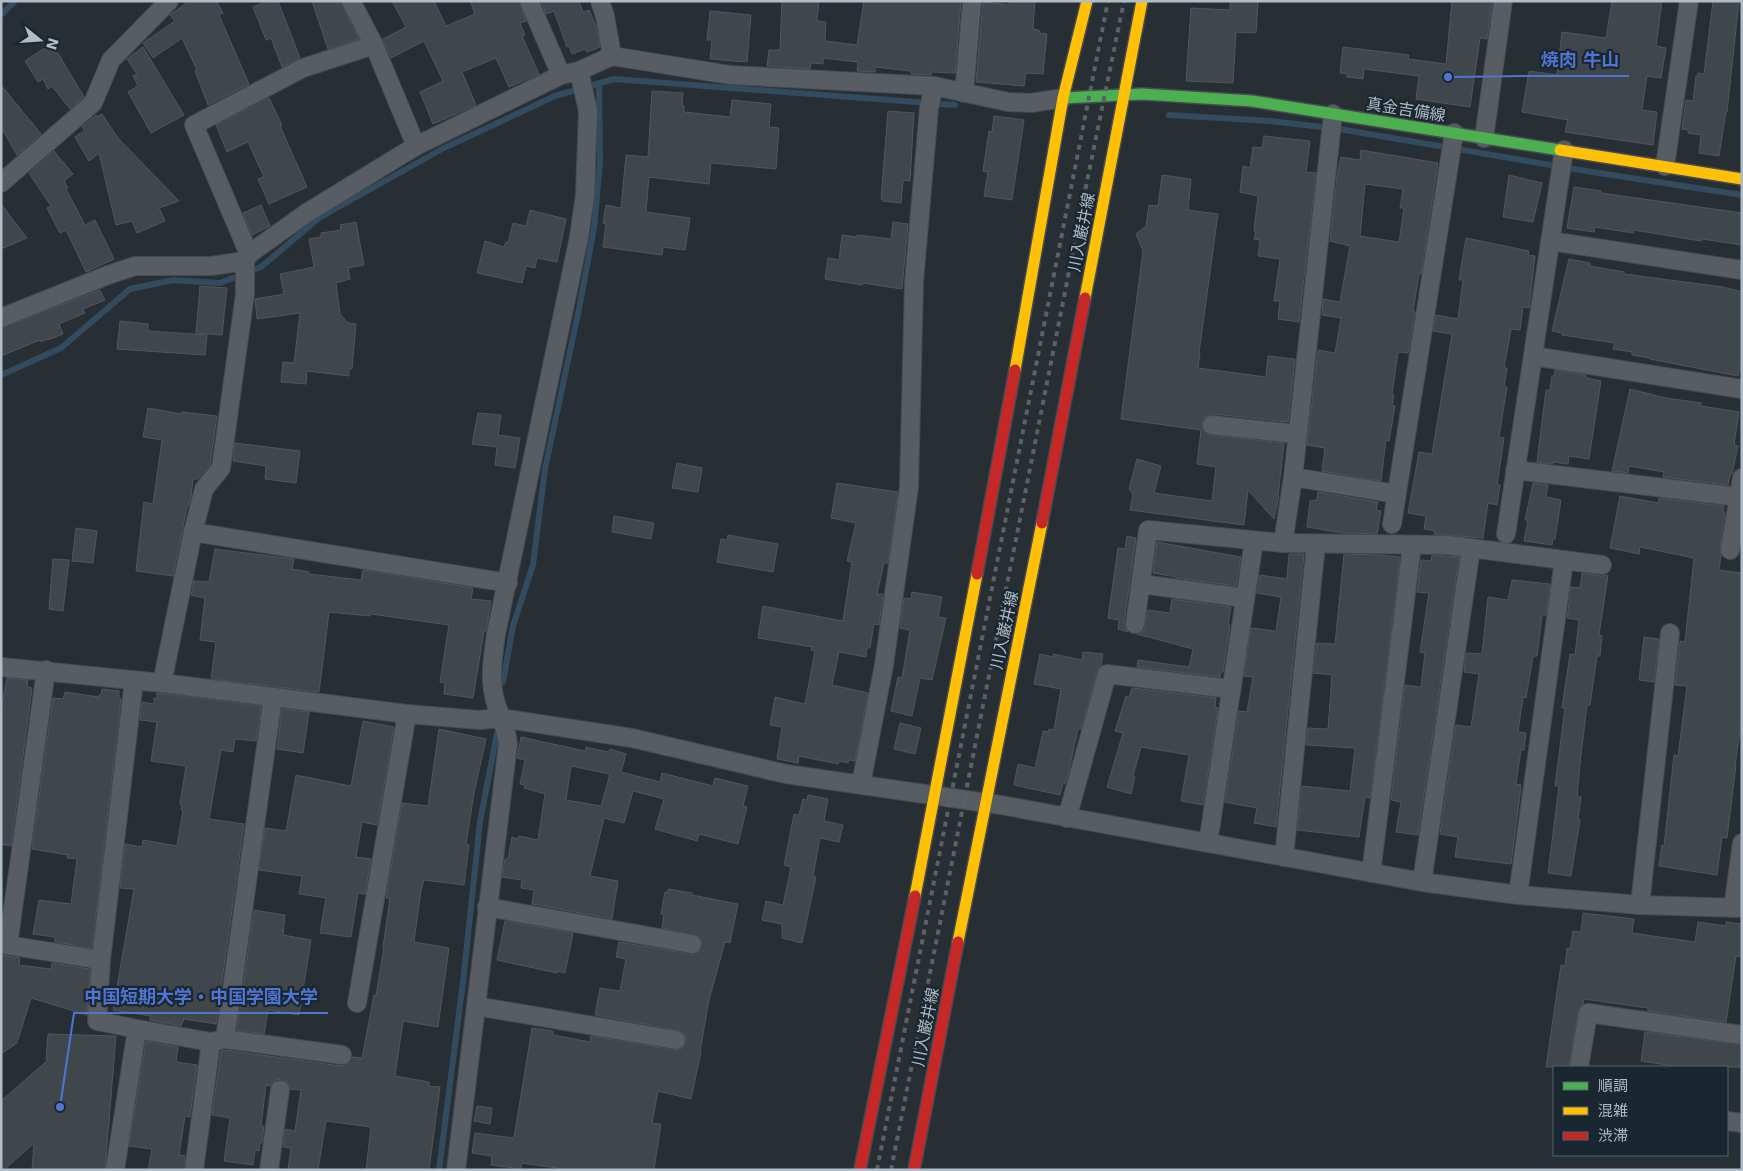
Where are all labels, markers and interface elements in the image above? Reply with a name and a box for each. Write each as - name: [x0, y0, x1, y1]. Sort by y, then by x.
- north arrow: [15, 15, 65, 65]
- text: N: [43, 36, 62, 52]
- callout: 焼肉 牛山: [1531, 43, 1629, 76]
- text: 焼肉 牛山: [1541, 49, 1619, 70]
- street label: 真金吉備線: [1365, 94, 1447, 125]
- street label: 川入巌井線: [1065, 191, 1098, 273]
- street label: 川入巌井線: [987, 589, 1022, 671]
- callout: 中国短期大学・中国学園大学: [74, 980, 328, 1013]
- text: 中国短期大学・中国学園大学: [84, 986, 318, 1007]
- street label: 川入巌井線: [909, 986, 942, 1068]
- legend: [1553, 1066, 1728, 1156]
- text: 順調: [1598, 1077, 1628, 1095]
- text: 混雑: [1598, 1102, 1628, 1120]
- text: 渋滞: [1598, 1127, 1628, 1145]

